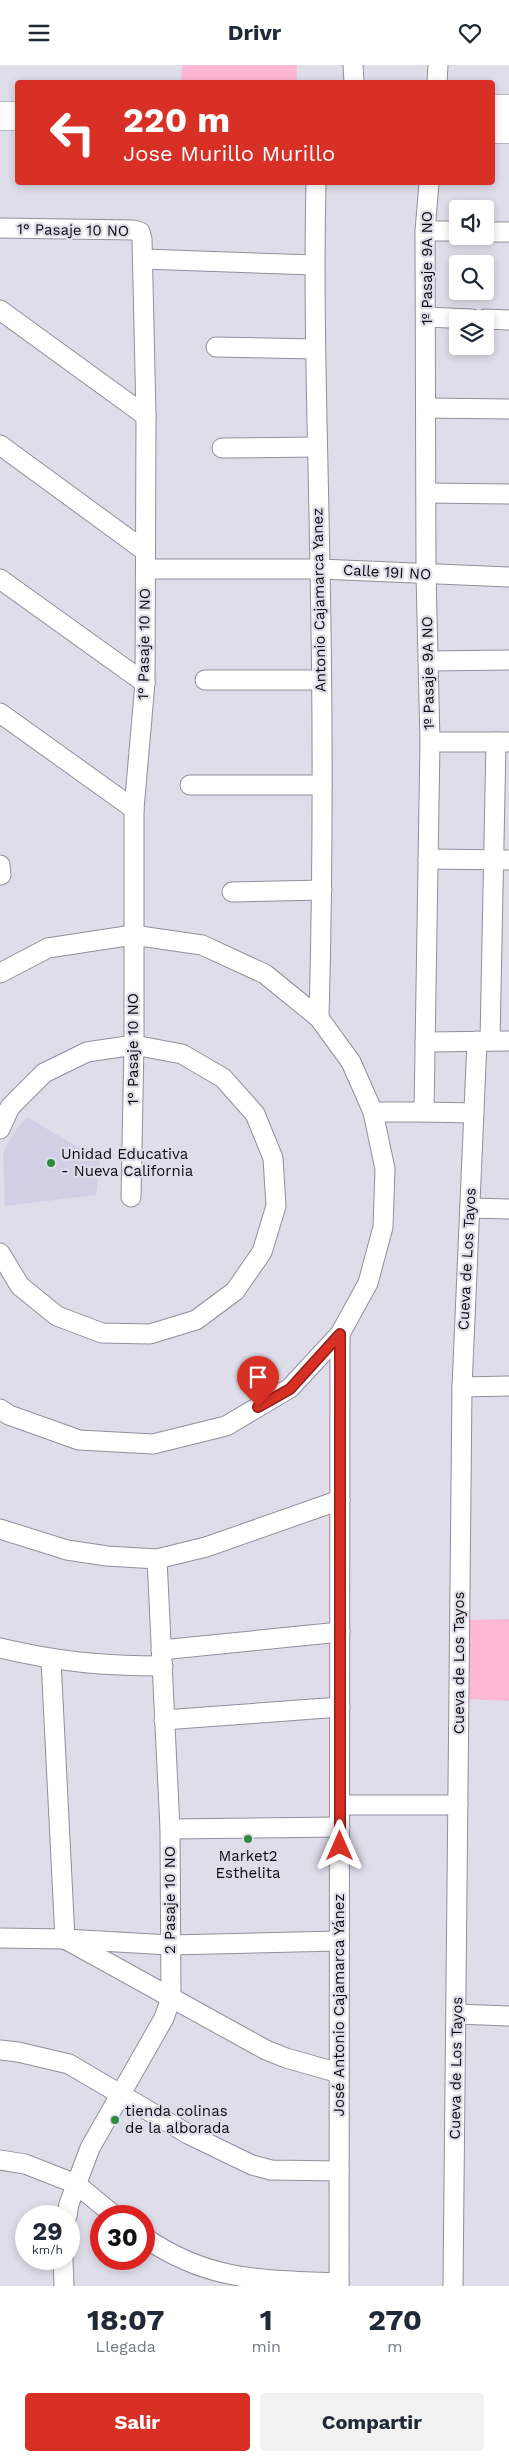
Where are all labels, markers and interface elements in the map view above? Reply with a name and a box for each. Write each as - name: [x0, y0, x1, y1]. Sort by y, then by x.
- icon: menu: [25, 19, 53, 47]
- icon: heart: [456, 19, 484, 47]
- text: Drivr: [228, 20, 281, 45]
- text: 220 m: [123, 99, 230, 141]
- icon: left: [40, 100, 105, 165]
- text: Jose Murillo Murillo: [123, 141, 335, 166]
- map controls: [449, 200, 494, 355]
- button: sound: [449, 200, 494, 245]
- street label: 1º Pasaje 9A NO: [418, 211, 436, 325]
- street label: 1° Pasaje 10 NO: [17, 220, 129, 240]
- button: search: [449, 255, 494, 300]
- button: layers: [449, 310, 494, 355]
- street label: Antonio Cajamarca Yanez: [308, 508, 330, 692]
- street label: Calle 19I NO: [342, 561, 432, 583]
- street label: 1° Pasaje 10 NO: [134, 588, 154, 700]
- street label: 1º Pasaje 9A NO: [418, 616, 438, 730]
- street label: 1° Pasaje 10 NO: [124, 993, 142, 1105]
- place label: Unidad Educativa - Nueva California: [61, 1145, 194, 1180]
- marker: Unidad Educativa - Nueva California: [45, 1157, 57, 1169]
- street label: Cueva de Los Tayos: [454, 1187, 480, 1331]
- pin: [237, 1356, 279, 1407]
- icon: arrive: [244, 1363, 272, 1391]
- street label: Cueva de Los Tayos: [450, 1592, 468, 1734]
- position arrow: [313, 1819, 365, 1871]
- marker: Market2 Esthelita: [242, 1833, 254, 1845]
- street label: 2 Pasaje 10 NO: [161, 1846, 179, 1954]
- place label: Market2 Esthelita: [215, 1847, 281, 1882]
- street label: José Antonio Cajamarca Yánez: [330, 1894, 348, 2116]
- street label: Cueva de Los Tayos: [446, 1996, 466, 2139]
- place label: tienda colinas de la alborada: [125, 2102, 230, 2137]
- marker: tienda colinas de la alborada: [109, 2114, 121, 2126]
- speed limit sign: 30: [90, 2205, 155, 2270]
- text: 29: [32, 2217, 63, 2246]
- text: km/h: [32, 2243, 63, 2257]
- text: 18:07: [87, 2302, 165, 2337]
- text: 1: [260, 2302, 273, 2337]
- text: 270: [368, 2302, 422, 2337]
- text: Llegada: [96, 2337, 156, 2356]
- text: min: [252, 2337, 281, 2356]
- text: m: [387, 2337, 403, 2356]
- button: Salir: [25, 2393, 250, 2451]
- button: Compartir: [260, 2393, 484, 2451]

